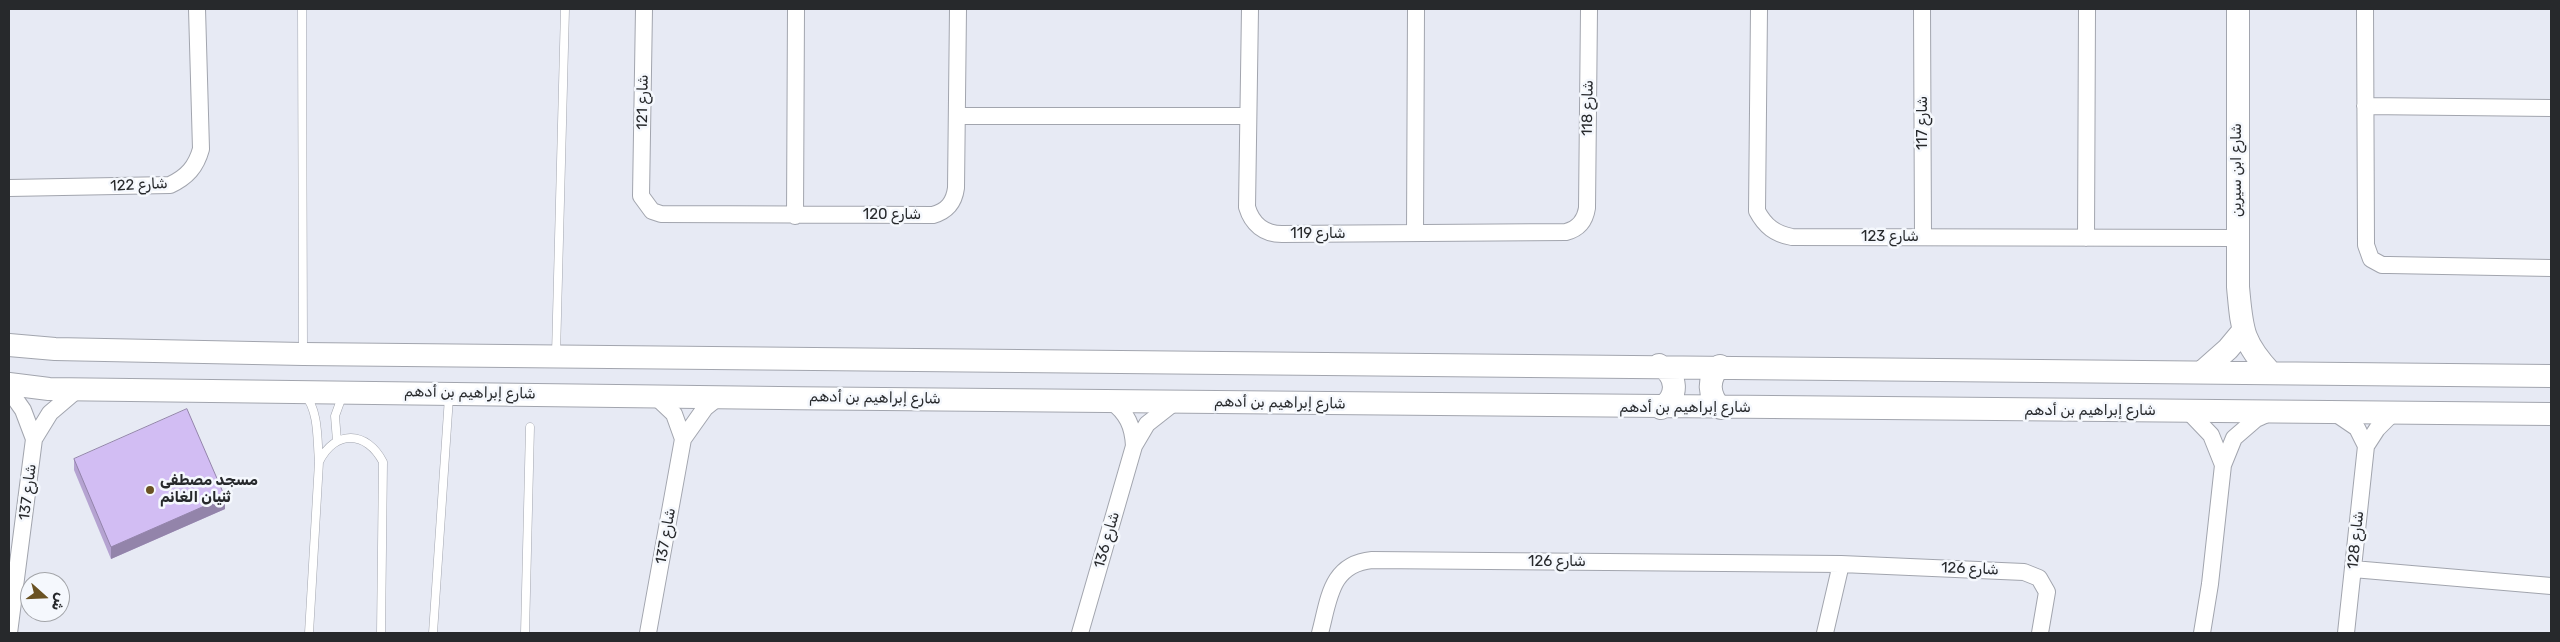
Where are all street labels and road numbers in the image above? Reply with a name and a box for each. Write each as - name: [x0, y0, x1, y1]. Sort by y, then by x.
- street label: شارع 121: [634, 74, 652, 130]
- street label: شارع 118: [1579, 80, 1597, 136]
- street label: شارع 117: [1914, 96, 1932, 150]
- street label: شارع ابن سيرين: [2228, 123, 2246, 217]
- street label: شارع 122: [110, 175, 168, 195]
- street label: شارع 120: [863, 206, 921, 224]
- street label: شارع 119: [1290, 225, 1346, 243]
- street label: شارع 123: [1861, 228, 1919, 246]
- street label: شارع إبراهيم بن أدهم: [404, 383, 536, 403]
- street label: شارع إبراهيم بن أدهم: [809, 388, 941, 408]
- street label: شارع إبراهيم بن أدهم: [1214, 393, 1346, 413]
- street label: شارع إبراهيم بن أدهم: [1619, 399, 1751, 417]
- street label: شارع إبراهيم بن أدهم: [2024, 402, 2156, 420]
- street label: شارع 137: [16, 463, 40, 521]
- street label: شارع 137: [652, 507, 680, 565]
- street label: شارع 136: [1090, 510, 1124, 570]
- street label: شارع 128: [2344, 510, 2368, 570]
- street label: شارع 126: [1528, 553, 1586, 571]
- street label: شارع 126: [1941, 559, 1999, 579]

